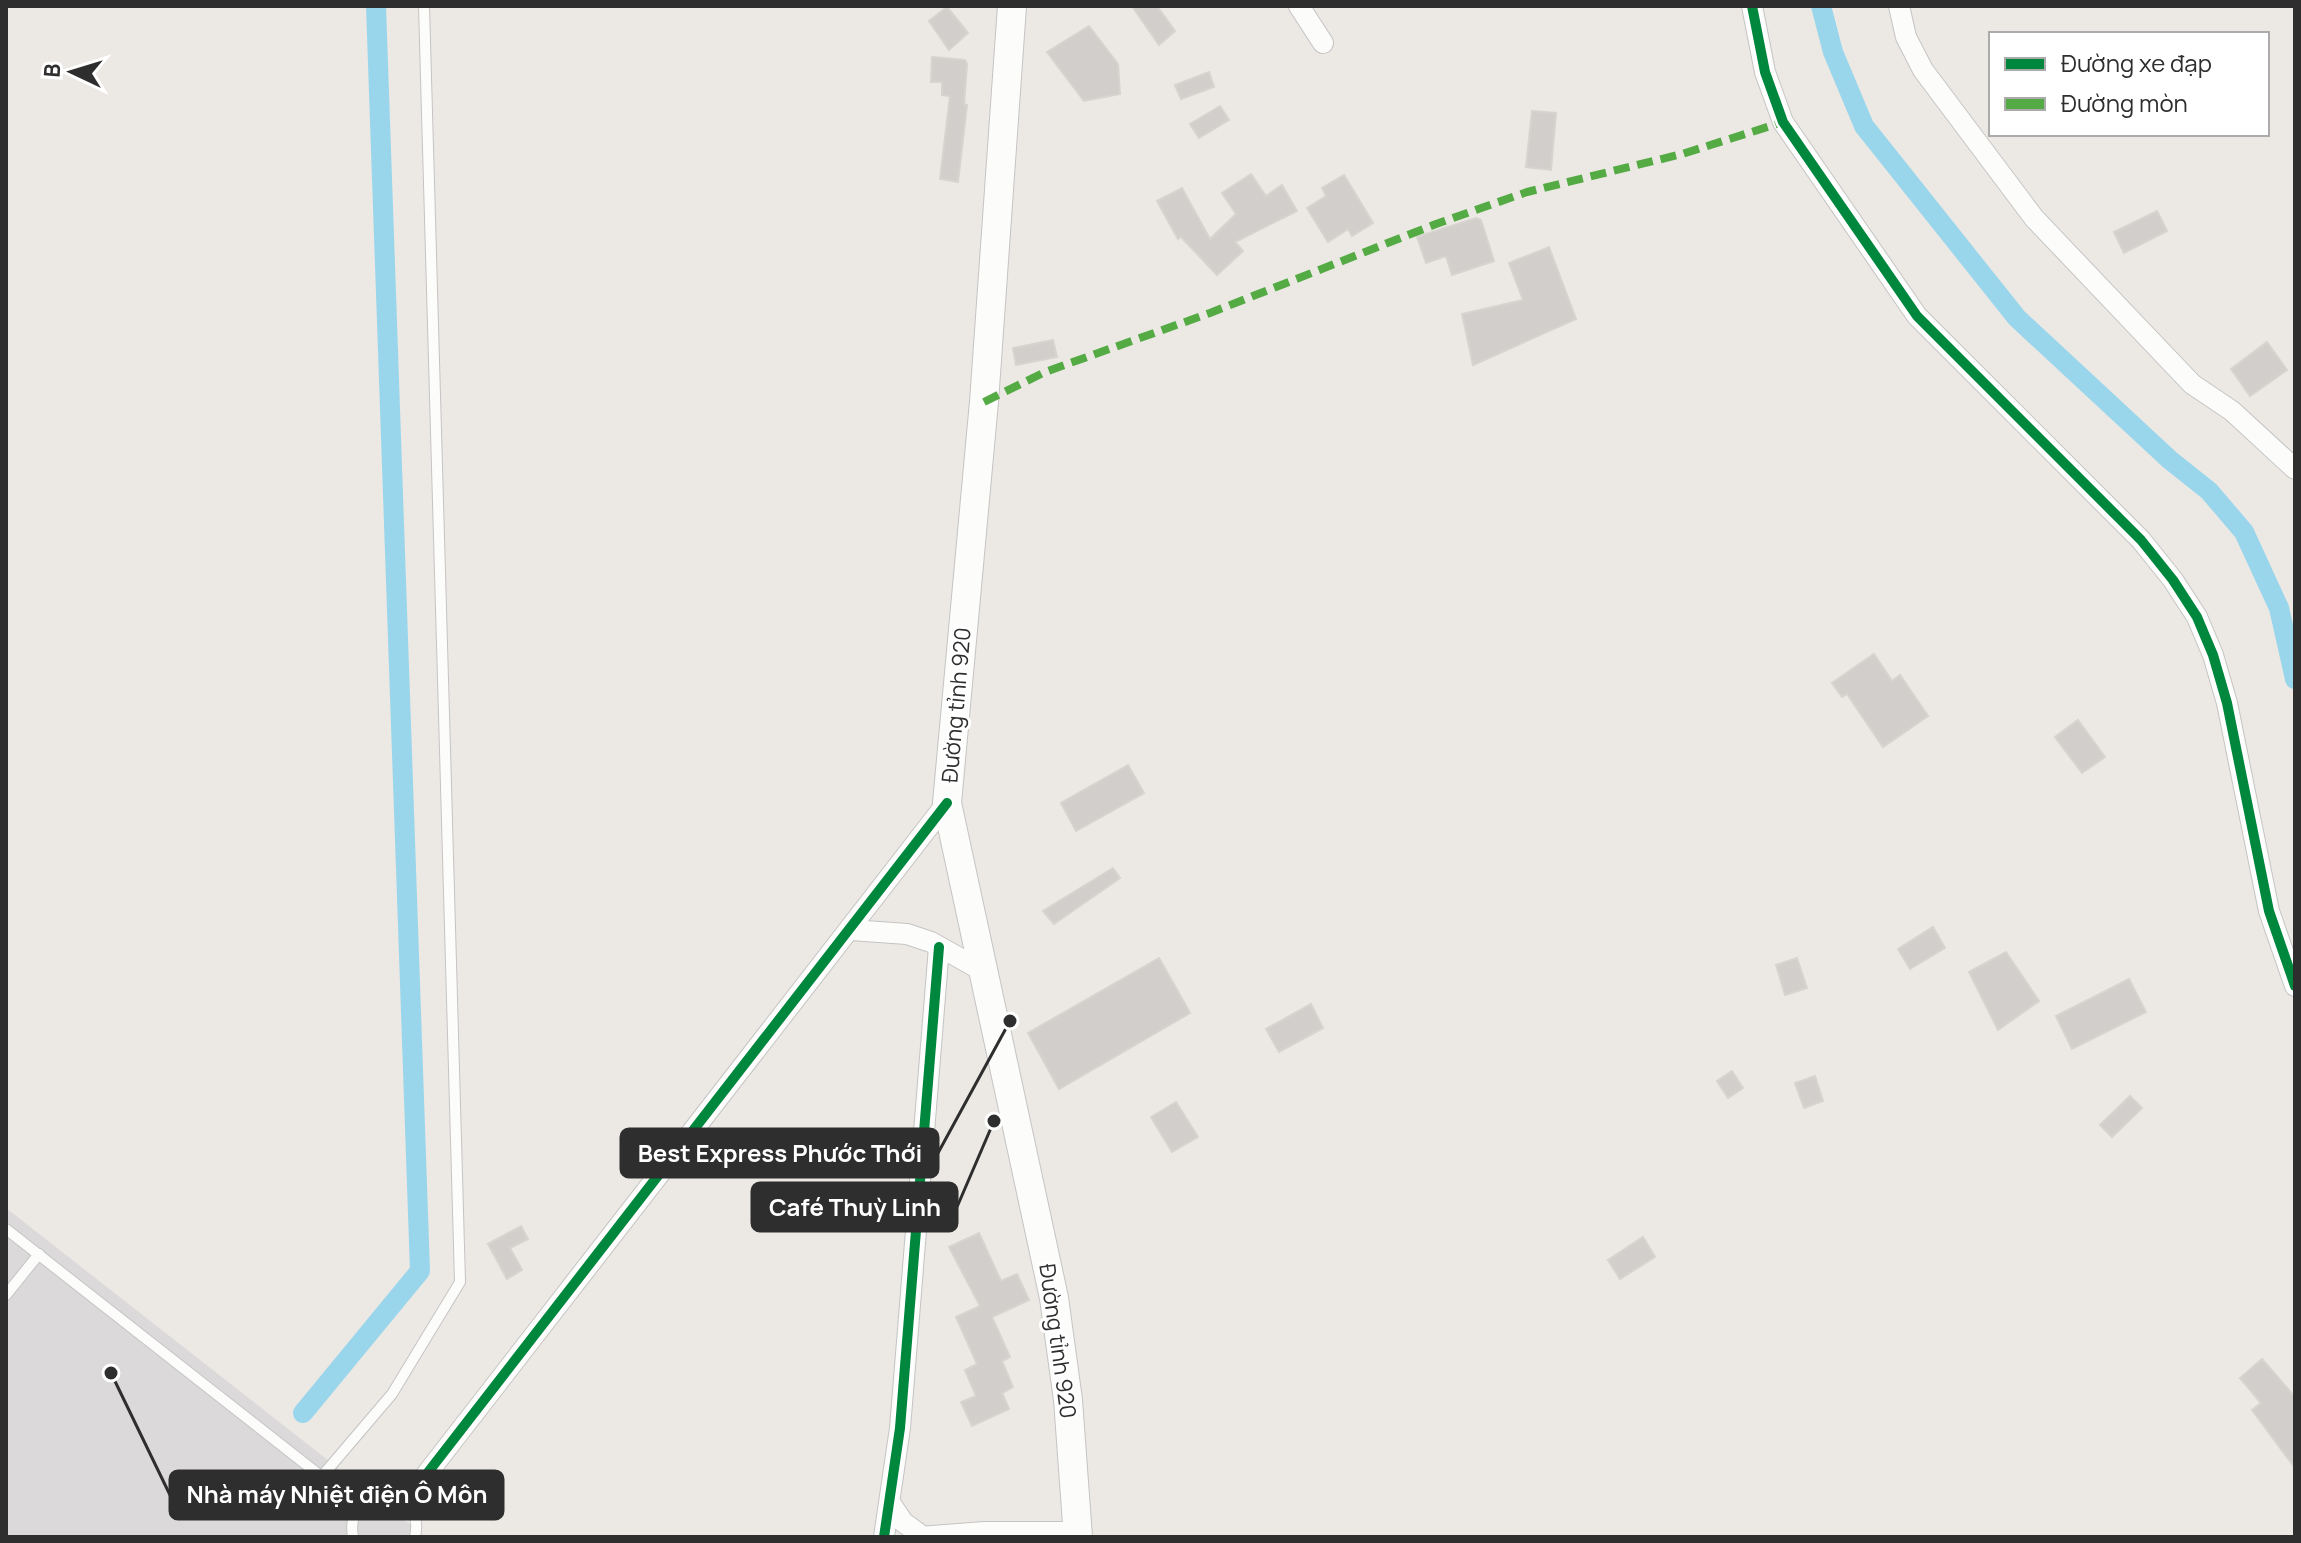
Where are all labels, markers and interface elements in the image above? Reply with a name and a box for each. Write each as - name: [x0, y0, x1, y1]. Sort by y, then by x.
- north arrow: [32, 32, 112, 112]
- legend: [1989, 32, 2269, 136]
- text: Đường xe đạp: [2061, 46, 2212, 79]
- text: B: [37, 63, 68, 79]
- text: Đường mòn: [2061, 86, 2188, 119]
- street label: Đường tỉnh 920: [934, 626, 978, 784]
- callout: Best Express Phước Thới: [621, 1129, 938, 1177]
- text: Best Express Phước Thới: [638, 1136, 922, 1169]
- callout: Café Thuỳ Linh: [752, 1183, 957, 1231]
- text: Café Thuỳ Linh: [769, 1190, 941, 1223]
- street label: Đường tỉnh 920: [1032, 1262, 1084, 1420]
- callout: Nhà máy Nhiệt điện Ô Môn: [170, 1471, 503, 1519]
- text: Nhà máy Nhiệt điện Ô Môn: [187, 1477, 488, 1510]

